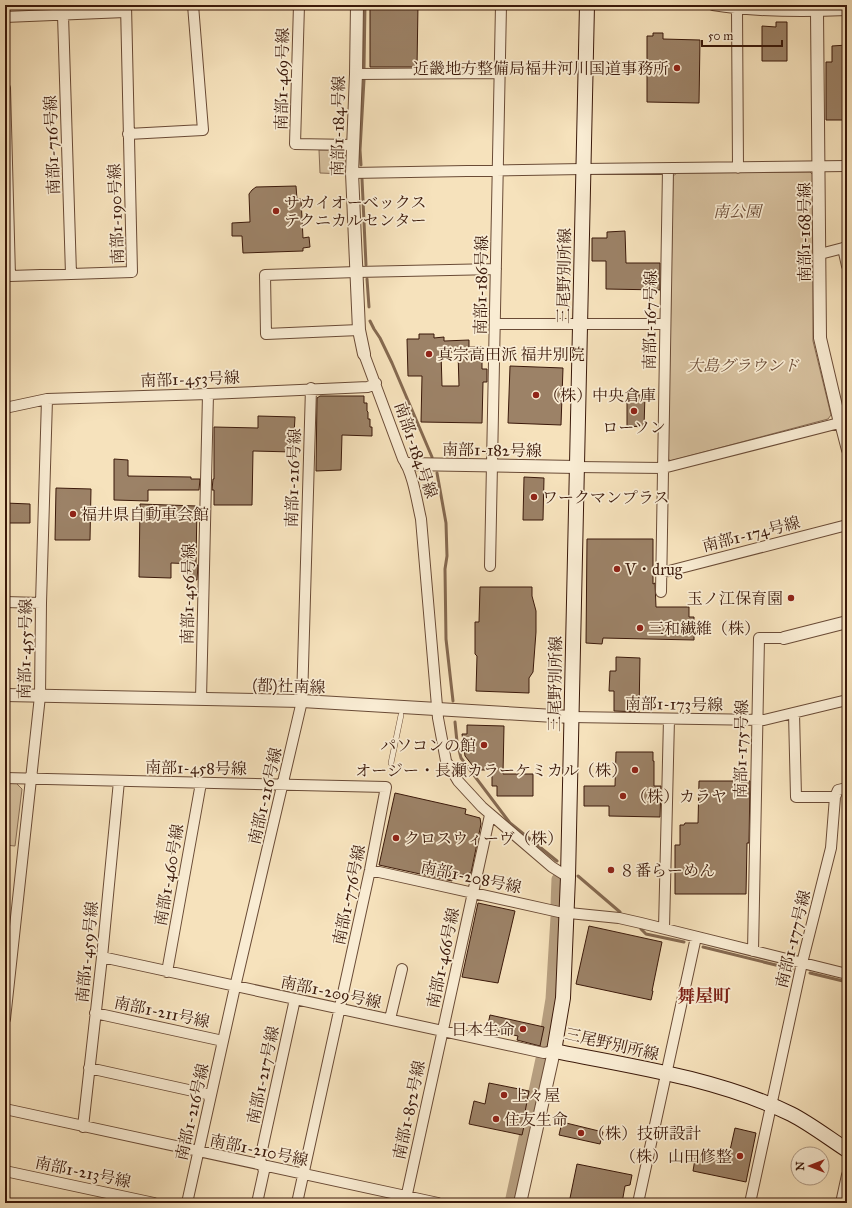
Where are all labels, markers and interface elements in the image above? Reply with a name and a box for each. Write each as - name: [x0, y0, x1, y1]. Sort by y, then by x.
- scale bar: [702, 22, 782, 48]
- street label: 南部1-469号線: [272, 28, 292, 130]
- text: 50 m: [708, 29, 733, 43]
- place label: 近畿地方整備局福井河川国道事務所: [413, 59, 669, 78]
- marker: 近畿地方整備局福井河川国道事務所: [672, 63, 682, 73]
- street label: 南部1-184号線: [328, 76, 348, 176]
- street label: 南部1-716号線: [41, 95, 63, 195]
- street label: 南部1-190号線: [105, 163, 127, 265]
- street label: 南部1-168号線: [795, 182, 814, 282]
- place label: サカイオーベックス テクニカルセンター: [284, 193, 427, 230]
- park label: 南公園: [713, 202, 764, 221]
- marker: サカイオーベックス テクニカルセンター: [271, 206, 281, 216]
- street label: 三尾野別所線: [554, 228, 574, 324]
- street label: 南部1-186号線: [471, 235, 491, 335]
- street label: 南部1-167号線: [640, 270, 660, 370]
- place label: 真宗高田派 福井別院: [437, 345, 584, 364]
- marker: 真宗高田派 福井別院: [424, 349, 434, 359]
- park label: 大島グラウンド: [687, 356, 800, 375]
- street label: 南部1-453号線: [140, 368, 240, 390]
- place label: （株）中央倉庫: [544, 386, 656, 405]
- marker: （株）中央倉庫: [531, 390, 541, 400]
- street label: 南部1-184号線: [391, 399, 441, 501]
- marker: ローソン: [629, 406, 639, 416]
- place label: ローソン: [602, 418, 666, 437]
- street label: 南部1-216号線: [282, 428, 304, 528]
- street label: 南部1-182号線: [442, 440, 542, 460]
- place label: ワークマンプラス: [542, 488, 670, 507]
- marker: ワークマンプラス: [529, 492, 539, 502]
- place label: 福井県自動車会館: [81, 505, 209, 524]
- marker: 福井県自動車会館: [68, 509, 78, 519]
- street label: 南部1-174号線: [700, 513, 802, 555]
- street label: 南部1-456号線: [178, 543, 198, 645]
- place label: V・drug: [624, 560, 683, 580]
- marker: V・drug: [612, 564, 622, 574]
- place label: 玉ノ江保育園: [687, 589, 783, 608]
- marker: 玉ノ江保育園: [786, 593, 796, 603]
- street label: 南部1-455号線: [15, 598, 35, 700]
- place label: 三和繊維（株）: [648, 619, 760, 638]
- marker: 三和繊維（株）: [635, 623, 645, 633]
- street label: 三尾野別所線: [545, 636, 565, 732]
- street label: (都)社南線: [252, 675, 326, 698]
- street label: 南部1-173号線: [625, 694, 723, 714]
- street label: 南部1-175号線: [731, 699, 751, 799]
- place label: パソコンの館: [380, 736, 476, 755]
- marker: パソコンの館: [479, 740, 489, 750]
- street label: 南部1-216号線: [245, 746, 285, 846]
- street label: 南部1-458号線: [145, 758, 247, 778]
- place label: オージー・長瀬カラーケミカル（株）: [355, 761, 627, 780]
- marker: オージー・長瀬カラーケミカル（株）: [630, 765, 640, 775]
- place label: （株）カラヤ: [631, 787, 727, 806]
- marker: （株）カラヤ: [618, 791, 628, 801]
- street label: 南部1-460号線: [151, 822, 187, 928]
- place label: クロスウィーヴ（株）: [404, 829, 563, 848]
- marker: クロスウィーヴ（株）: [391, 833, 401, 843]
- street label: 南部1-776号線: [329, 843, 369, 947]
- street label: 南部1-208号線: [419, 857, 523, 897]
- place label: ８番らーめん: [619, 861, 715, 880]
- marker: ８番らーめん: [606, 865, 616, 875]
- street label: 南部1-177号線: [772, 888, 814, 990]
- street label: 南部1-459号線: [72, 900, 102, 1004]
- street label: 南部1-466号線: [423, 906, 463, 1010]
- street label: 南部1-209号線: [279, 972, 383, 1012]
- district label: 舞屋町: [677, 985, 731, 1007]
- street label: 南部1-211号線: [112, 993, 212, 1031]
- place label: 日本生命: [451, 1020, 515, 1039]
- street label: 南部1-217号線: [243, 1024, 283, 1126]
- marker: 日本生命: [518, 1024, 528, 1034]
- street label: 三尾野別所線: [563, 1024, 661, 1064]
- street label: 南部1-852号線: [389, 1059, 429, 1161]
- street label: 南部1-216号線: [172, 1062, 212, 1162]
- place label: 上々屋: [512, 1086, 560, 1105]
- marker: 上々屋: [499, 1090, 509, 1100]
- place label: 住友生命: [504, 1110, 568, 1129]
- marker: 住友生命: [491, 1114, 501, 1124]
- place label: （株）技研設計: [589, 1124, 701, 1143]
- marker: （株）技研設計: [576, 1128, 586, 1138]
- street label: 南部1-210号線: [208, 1130, 310, 1170]
- north arrow: [790, 1146, 830, 1186]
- place label: （株）山田修整: [620, 1147, 732, 1166]
- marker: （株）山田修整: [735, 1151, 745, 1161]
- street label: 南部1-213号線: [33, 1153, 133, 1191]
- text: N: [794, 1161, 807, 1171]

